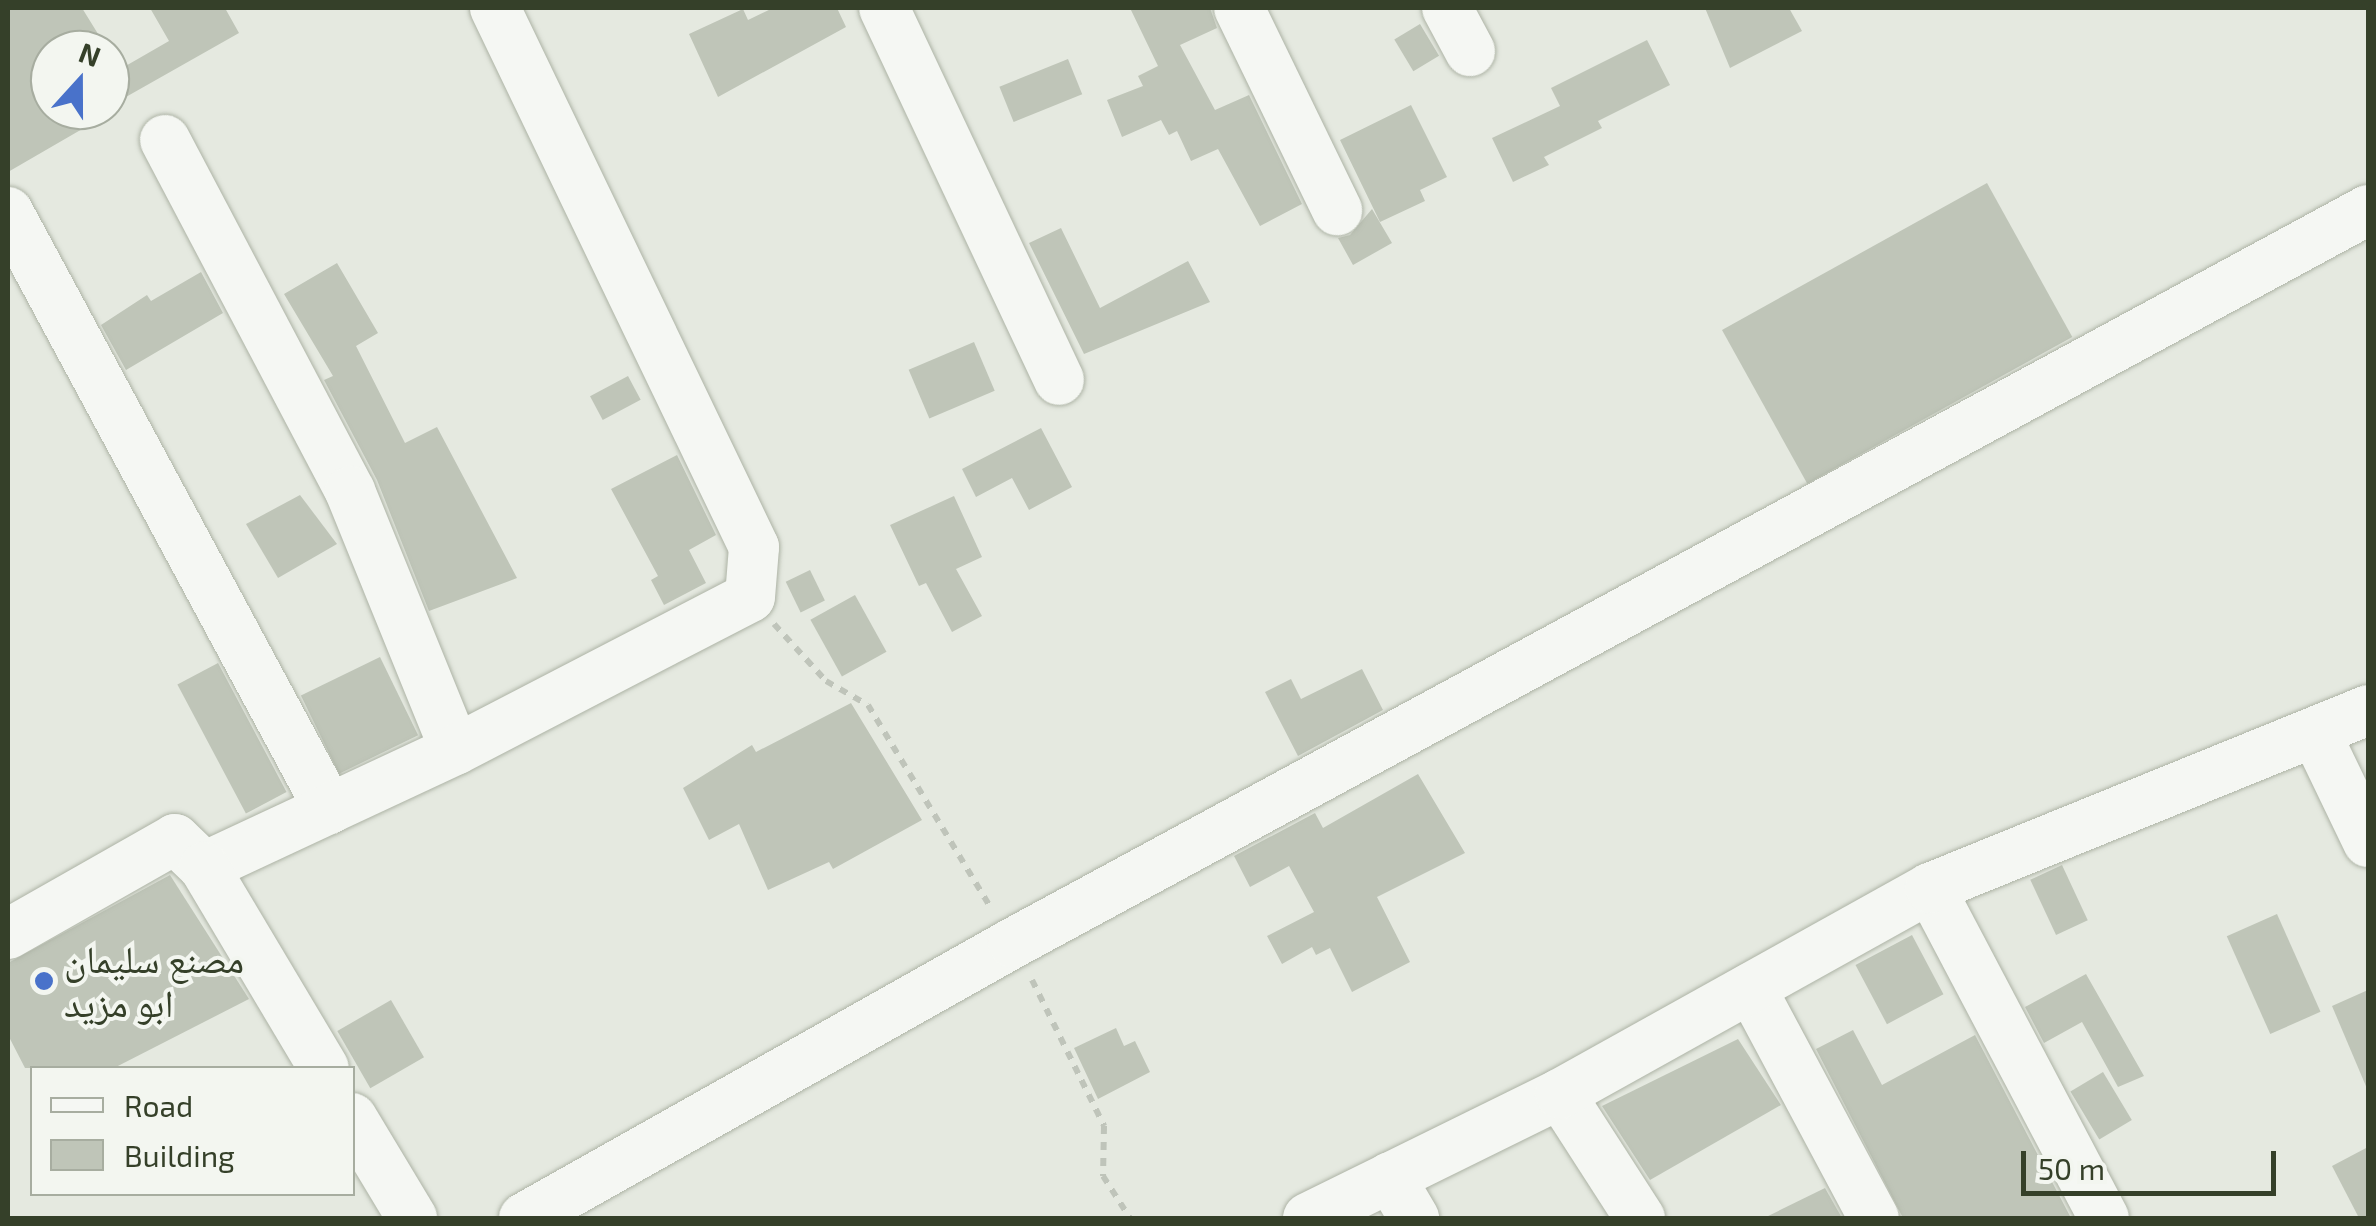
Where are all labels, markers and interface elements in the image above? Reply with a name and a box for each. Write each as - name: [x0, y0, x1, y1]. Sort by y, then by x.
- north arrow: [30, 30, 130, 130]
- text: N: [75, 34, 106, 73]
- place label: مصنع سليمان ابو مزيد: [64, 936, 244, 1026]
- marker: مصنع سليمان ابو مزيد: [33, 970, 55, 992]
- legend: [30, 1066, 355, 1196]
- text: Road: [124, 1087, 193, 1123]
- scale bar: [2026, 1131, 2281, 1193]
- text: Building: [124, 1137, 235, 1173]
- text: 50 m: [2038, 1150, 2105, 1186]

